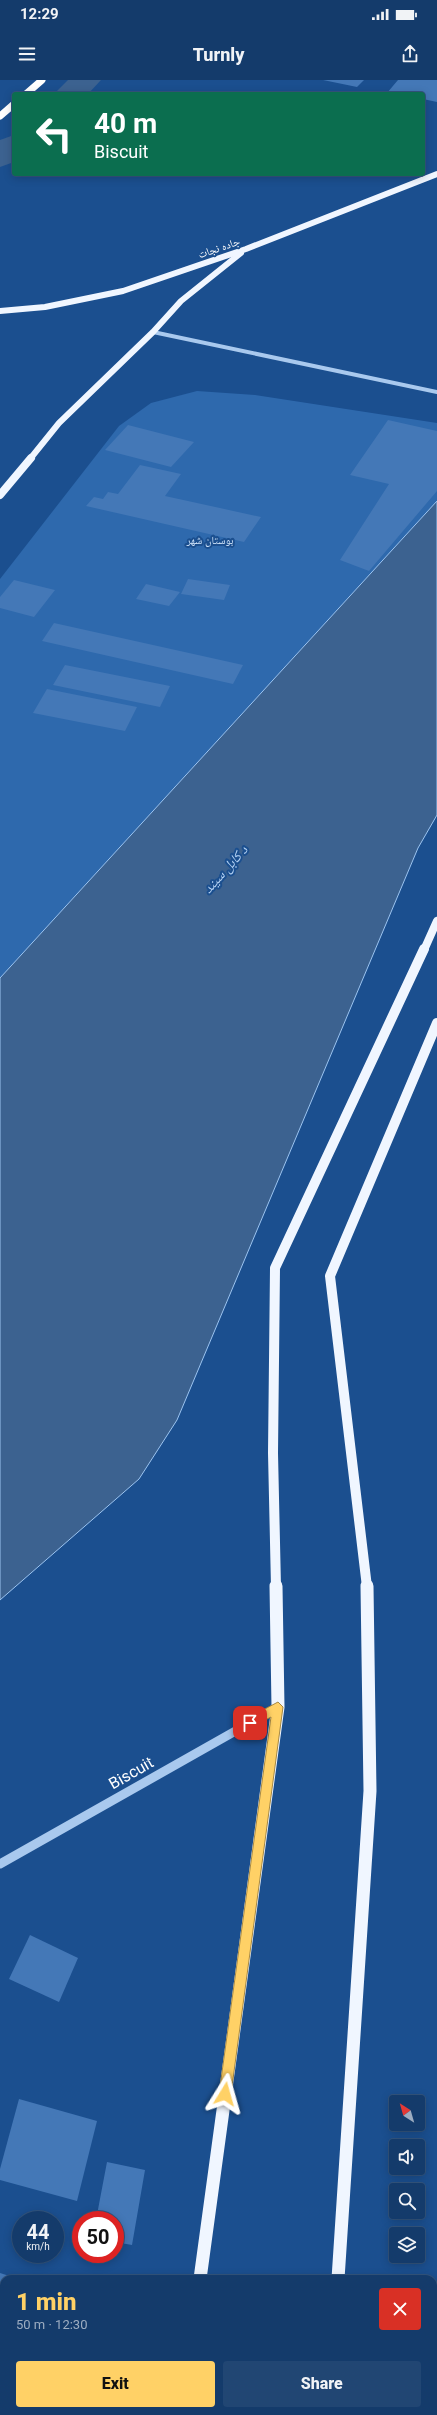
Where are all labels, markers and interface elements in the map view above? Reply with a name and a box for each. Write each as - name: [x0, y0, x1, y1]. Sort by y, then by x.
- text: 12:29: [20, 5, 59, 23]
- icon: menu: [16, 43, 38, 65]
- icon: share: [399, 43, 421, 65]
- text: Turnly: [193, 44, 244, 65]
- text: 40 m: [94, 107, 157, 140]
- icon: left: [28, 108, 80, 160]
- text: Biscuit: [94, 141, 149, 162]
- street label: جاده نجات: [196, 235, 242, 261]
- park label: بوستان شهر: [185, 534, 234, 547]
- water label: د کابل سيند: [199, 842, 252, 897]
- pin: [233, 1706, 267, 1740]
- icon: arrive: [239, 1712, 261, 1734]
- street label: Biscuit: [105, 1753, 157, 1793]
- position arrow: [204, 2073, 246, 2115]
- north arrow: [389, 2095, 425, 2131]
- map controls: [389, 2095, 425, 2263]
- button: sound: [389, 2139, 425, 2175]
- button: search: [389, 2183, 425, 2219]
- speed limit sign: 50: [72, 2211, 124, 2263]
- text: 44: [27, 2220, 49, 2244]
- button: layers: [389, 2227, 425, 2263]
- text: km/h: [26, 2241, 50, 2252]
- text: 1 min: [16, 2288, 77, 2316]
- button: close: [379, 2288, 421, 2330]
- text: 50 m · 12:30: [16, 2317, 87, 2332]
- button: Exit: [16, 2361, 215, 2407]
- button: Share: [223, 2361, 421, 2407]

